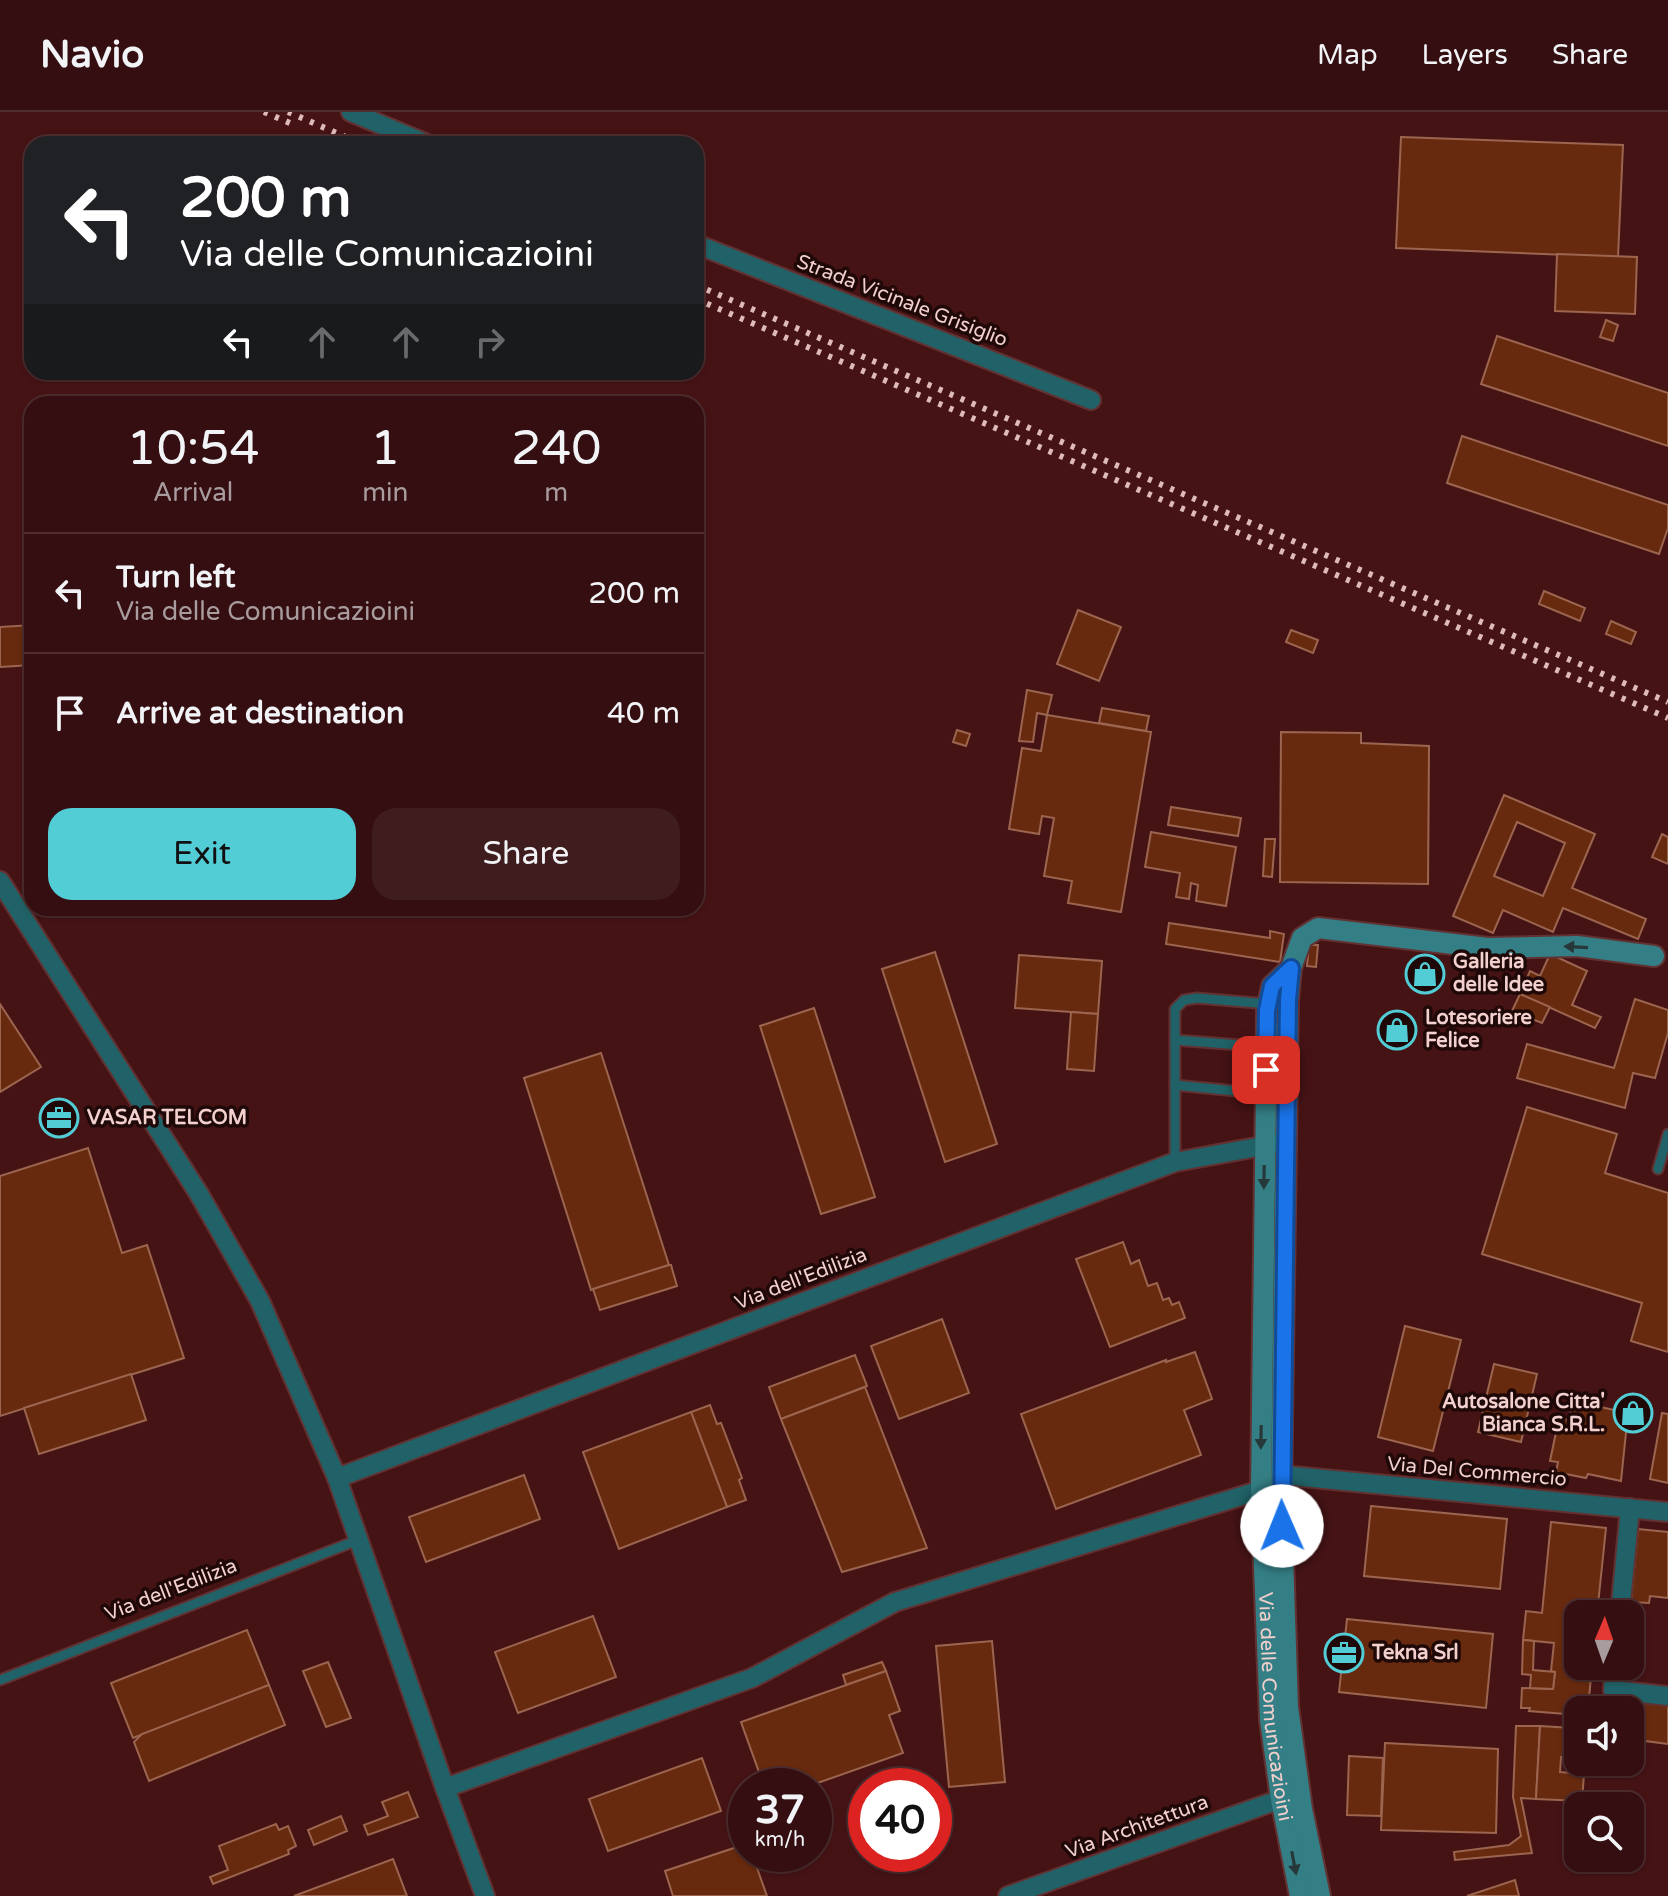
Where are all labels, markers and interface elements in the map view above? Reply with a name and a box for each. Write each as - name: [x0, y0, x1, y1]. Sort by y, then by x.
- text: Navio: [40, 32, 144, 78]
- text: Map: [1317, 38, 1378, 72]
- text: Layers: [1422, 38, 1508, 72]
- text: Share: [1552, 38, 1628, 72]
- text: 200 m: [180, 165, 351, 232]
- icon: left: [48, 168, 152, 272]
- text: Via delle Comunicazioini: [180, 233, 594, 276]
- street label: Strada Vicinale Grisiglio: [793, 250, 1011, 352]
- icon: left: [216, 320, 260, 364]
- icon: ahead: [300, 320, 344, 364]
- icon: ahead: [384, 320, 428, 364]
- icon: right: [468, 320, 512, 364]
- text: 10:54: [127, 420, 260, 478]
- text: 1: [370, 420, 400, 478]
- text: 240: [511, 420, 601, 478]
- text: Arrival: [153, 477, 233, 508]
- text: min: [362, 477, 408, 508]
- text: m: [544, 477, 568, 508]
- text: Turn left: [116, 559, 235, 596]
- icon: left: [48, 571, 92, 615]
- text: 200 m: [588, 575, 680, 612]
- text: Via delle Comunicazioini: [116, 596, 415, 627]
- icon: arrive: [48, 691, 92, 735]
- text: Arrive at destination: [116, 695, 404, 732]
- text: 40 m: [607, 695, 680, 732]
- button: Exit: [48, 808, 356, 900]
- button: Share: [372, 808, 680, 900]
- one-way arrow: [1563, 940, 1588, 953]
- place label: Galleria delle Idee: [1453, 950, 1544, 997]
- shop icon: Galleria delle Idee: [1404, 953, 1446, 995]
- place label: Lotesoriere Felice: [1425, 1006, 1532, 1053]
- shop icon: Lotesoriere Felice: [1376, 1009, 1418, 1051]
- pin: [1232, 1036, 1300, 1104]
- icon: arrive: [1244, 1048, 1288, 1092]
- office icon: VASAR TELCOM: [38, 1097, 80, 1139]
- place label: VASAR TELCOM: [87, 1106, 247, 1130]
- one-way arrow: [1258, 1165, 1271, 1190]
- street label: Via dell'Edilizia: [732, 1243, 870, 1315]
- place label: Autosalone Citta' Bianca S.R.L.: [1442, 1390, 1605, 1437]
- shop icon: Autosalone Citta' Bianca S.R.L.: [1612, 1392, 1654, 1434]
- one-way arrow: [1255, 1425, 1267, 1450]
- street label: Via Del Commercio: [1386, 1452, 1568, 1492]
- position arrow: [1240, 1484, 1324, 1568]
- street label: Via dell'Edilizia: [102, 1554, 240, 1626]
- street label: Via delle Comunicazioini: [1253, 1592, 1297, 1823]
- north arrow: [1564, 1600, 1644, 1680]
- map controls: [1564, 1600, 1644, 1872]
- office icon: Tekna Srl: [1323, 1632, 1365, 1674]
- place label: Tekna Srl: [1371, 1641, 1459, 1665]
- button: sound: [1564, 1696, 1644, 1776]
- speed limit sign: 40: [848, 1768, 952, 1872]
- text: 37: [755, 1786, 805, 1834]
- street label: Via Architettura: [1062, 1790, 1212, 1864]
- button: search: [1564, 1792, 1644, 1872]
- text: km/h: [755, 1828, 805, 1852]
- one-way arrow: [1288, 1851, 1300, 1876]

